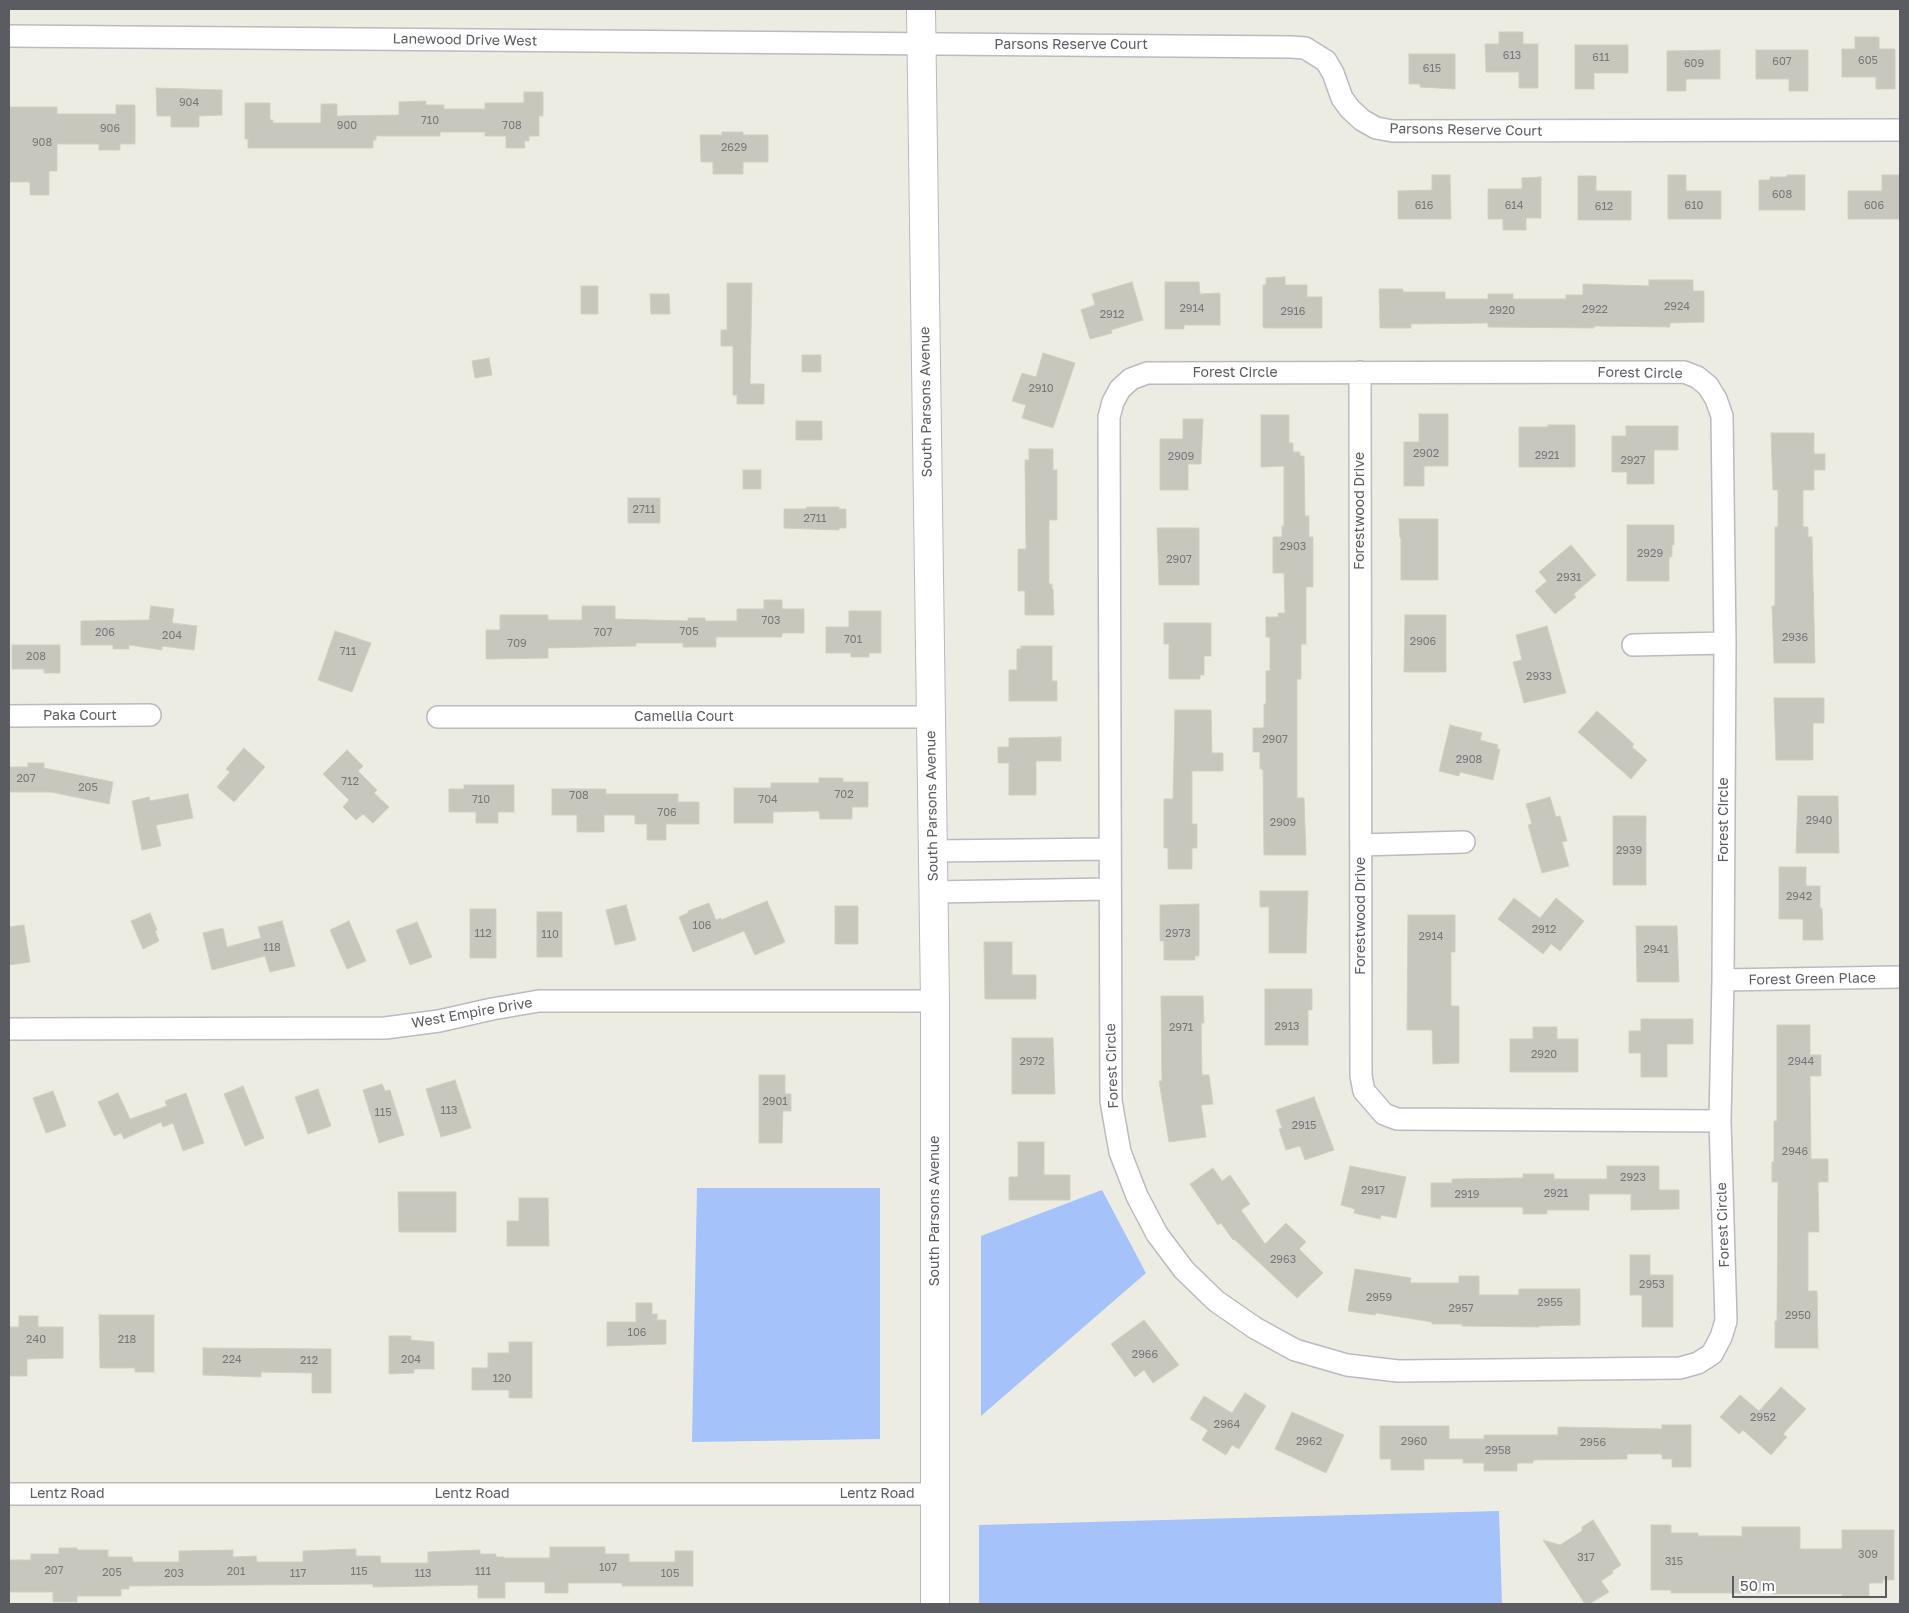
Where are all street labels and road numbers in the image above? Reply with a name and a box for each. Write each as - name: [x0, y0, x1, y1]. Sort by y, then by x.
- street label: Lanewood Drive West: [392, 30, 538, 50]
- street label: Parsons Reserve Court: [994, 37, 1148, 53]
- street label: Parsons Reserve Court: [1389, 120, 1543, 140]
- street label: South Parsons Avenue: [916, 327, 936, 477]
- street label: Forest Circle: [1597, 364, 1683, 382]
- street label: Forest Circle: [1192, 365, 1278, 381]
- street label: Forestwood Drive: [1352, 452, 1368, 570]
- street label: Paka Court: [43, 708, 117, 724]
- street label: Camellia Court: [634, 709, 734, 725]
- street label: South Parsons Avenue: [922, 731, 942, 881]
- street label: Forest Circle: [1716, 777, 1732, 863]
- street label: Forestwood Drive: [1353, 857, 1369, 975]
- street label: Forest Green Place: [1748, 969, 1876, 989]
- street label: West Empire Drive: [410, 994, 534, 1032]
- street label: Forest Circle: [1102, 1023, 1122, 1109]
- street label: South Parsons Avenue: [927, 1136, 943, 1286]
- street label: Forest Circle: [1713, 1182, 1733, 1268]
- street label: Lentz Road: [29, 1486, 105, 1502]
- street label: Lentz Road: [434, 1486, 510, 1502]
- street label: Lentz Road: [839, 1486, 915, 1502]

